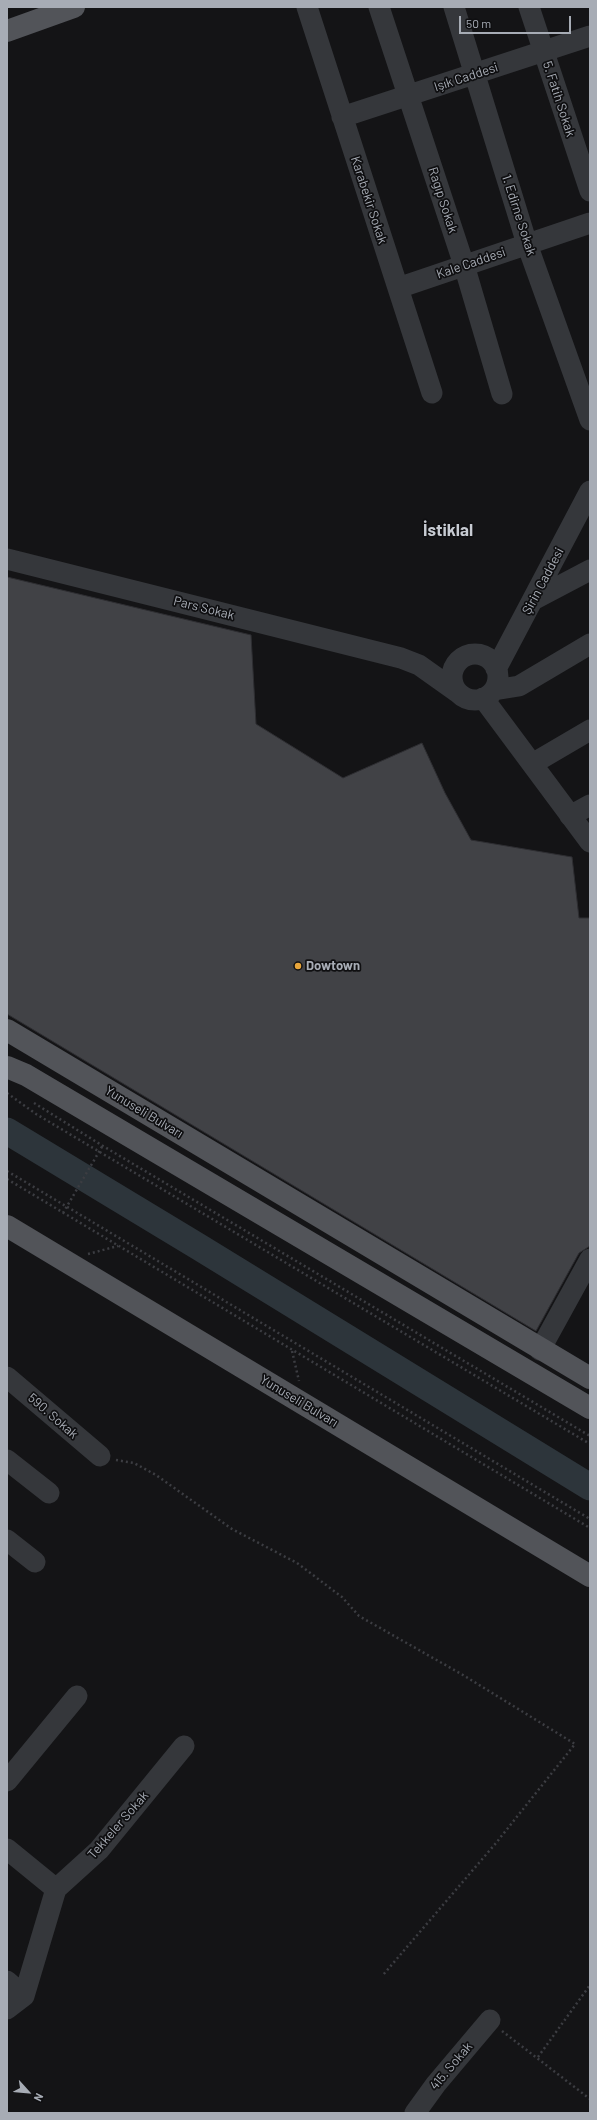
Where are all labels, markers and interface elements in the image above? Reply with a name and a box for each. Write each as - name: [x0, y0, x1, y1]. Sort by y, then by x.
- scale bar: [461, 8, 573, 34]
- text: 50 m: [466, 16, 491, 30]
- street label: Işık Caddesi: [432, 59, 500, 95]
- street label: 5. Fatih Sokak: [539, 59, 579, 139]
- street label: Karabekir Sokak: [347, 154, 391, 246]
- street label: Ragıp Sokak: [425, 165, 461, 235]
- street label: 1. Edirne Sokak: [499, 172, 539, 258]
- street label: Kale Caddesi: [434, 244, 508, 282]
- district label: İstiklal: [423, 520, 473, 540]
- street label: Şirin Caddesi: [519, 545, 567, 617]
- street label: Pars Sokak: [172, 593, 236, 623]
- place label: Dowtown: [306, 958, 360, 974]
- marker: Dowtown: [293, 961, 303, 971]
- street label: Yunuseli Bulvarı: [102, 1083, 186, 1141]
- street label: Yunuseli Bulvarı: [257, 1372, 341, 1430]
- street label: 590. Sokak: [25, 1390, 81, 1442]
- street label: Tekkeler Sokak: [84, 1788, 152, 1862]
- street label: 415. Sokak: [426, 2039, 476, 2093]
- north arrow: [8, 2072, 48, 2112]
- text: N: [32, 2091, 47, 2104]

